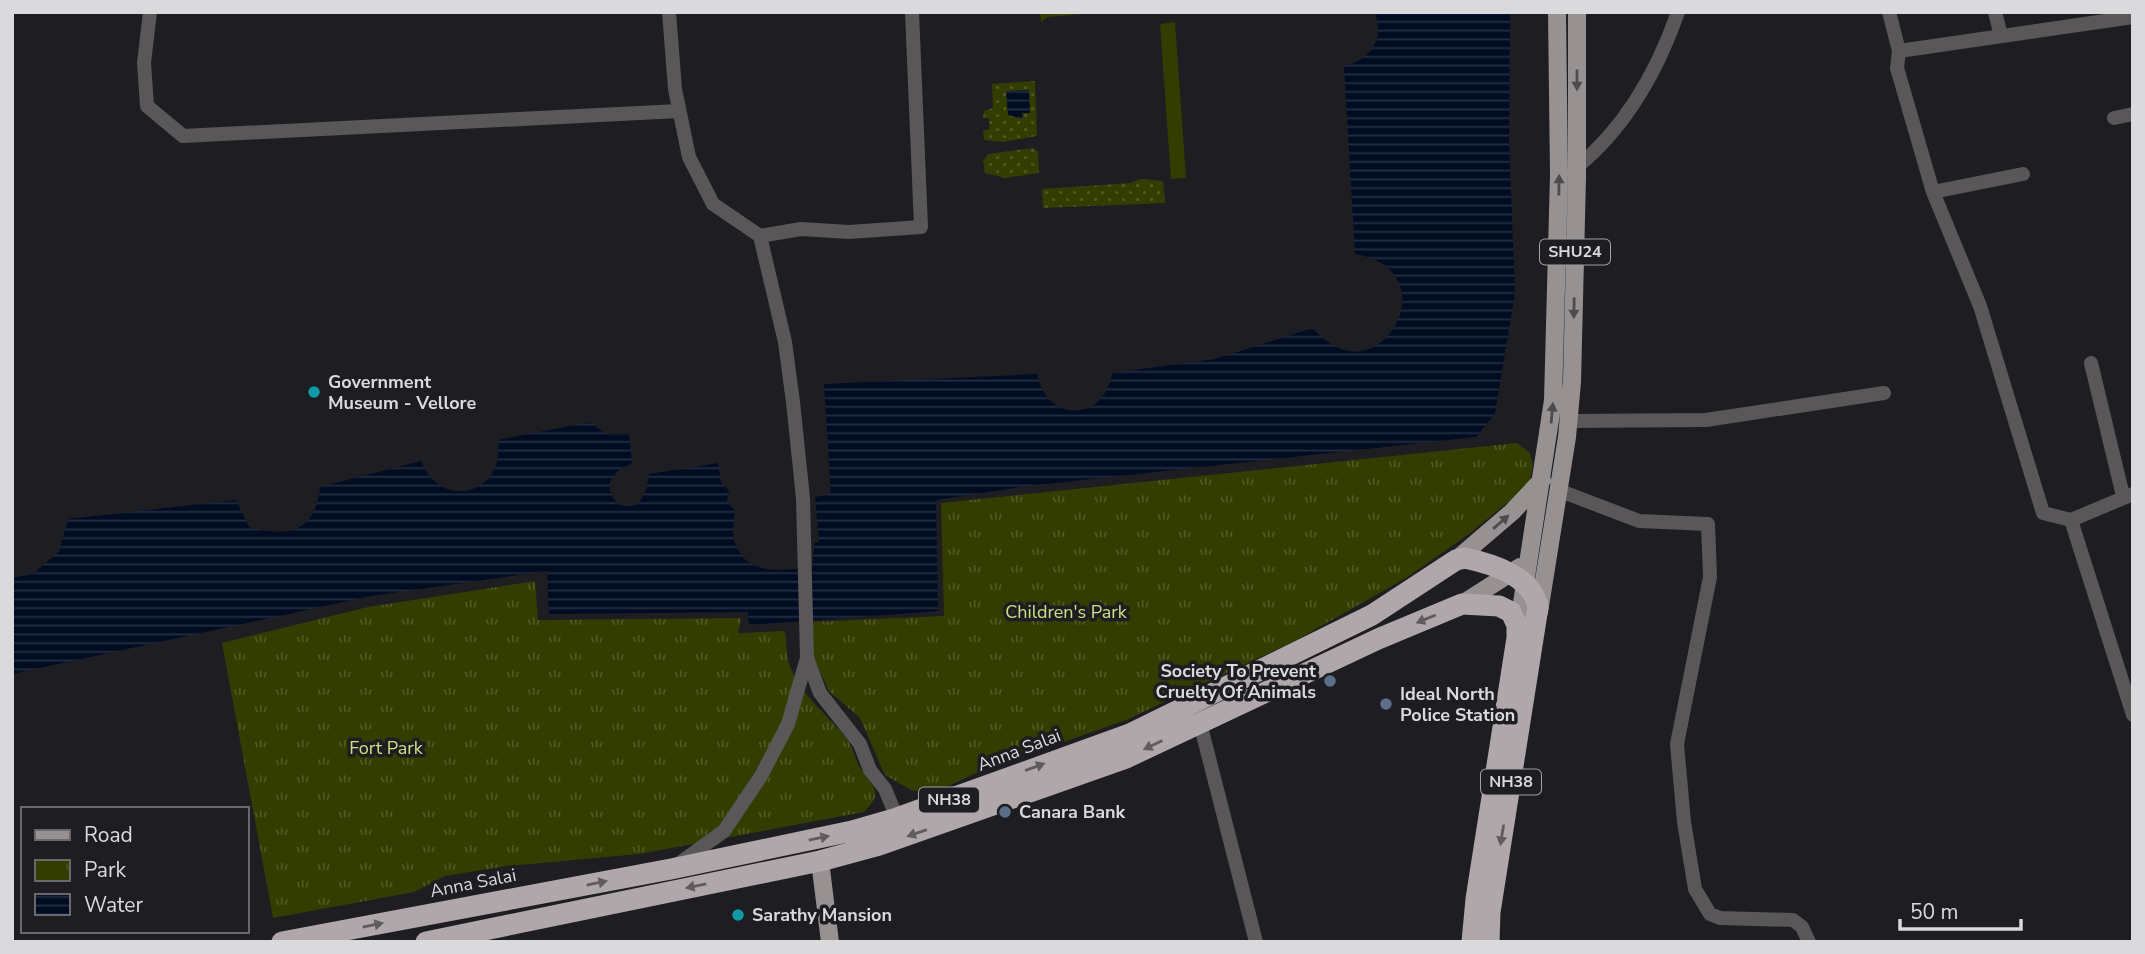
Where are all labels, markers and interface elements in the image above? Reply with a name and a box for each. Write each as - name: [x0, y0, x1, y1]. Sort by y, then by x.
- one-way arrow: [1571, 70, 1583, 92]
- one-way arrow: [1553, 174, 1565, 196]
- road number: SHU24: [1540, 240, 1610, 264]
- one-way arrow: [1568, 297, 1580, 319]
- place label: Government Museum - Vellore: [328, 370, 476, 415]
- marker: Government Museum - Vellore: [306, 384, 322, 400]
- one-way arrow: [1547, 401, 1558, 423]
- one-way arrow: [1492, 514, 1510, 530]
- park label: Children's Park: [1005, 600, 1128, 624]
- one-way arrow: [1416, 613, 1437, 624]
- place label: Society To Prevent Cruelty Of Animals: [1156, 659, 1316, 704]
- marker: Society To Prevent Cruelty Of Animals: [1322, 673, 1338, 689]
- place label: Ideal North Police Station: [1400, 682, 1515, 727]
- marker: Ideal North Police Station: [1378, 696, 1394, 712]
- street label: Anna Salai: [974, 723, 1064, 777]
- park label: Fort Park: [349, 736, 424, 760]
- one-way arrow: [1143, 740, 1163, 751]
- one-way arrow: [1025, 761, 1046, 772]
- road number: NH38: [1481, 769, 1541, 794]
- road number: NH38: [919, 788, 979, 813]
- place label: Canara Bank: [1019, 800, 1126, 824]
- marker: Canara Bank: [997, 804, 1013, 820]
- legend: [21, 807, 248, 933]
- text: Road: [84, 821, 133, 849]
- one-way arrow: [1496, 824, 1507, 846]
- one-way arrow: [906, 828, 927, 838]
- one-way arrow: [808, 832, 830, 843]
- text: Park: [84, 856, 126, 884]
- street label: Anna Salai: [428, 863, 518, 903]
- one-way arrow: [586, 877, 608, 888]
- one-way arrow: [685, 880, 707, 891]
- scale bar: [1900, 888, 2021, 932]
- text: Water: [84, 891, 143, 919]
- text: 50 m: [1910, 898, 1959, 926]
- place label: Sarathy Mansion: [752, 903, 892, 927]
- marker: Sarathy Mansion: [730, 907, 746, 923]
- one-way arrow: [362, 919, 384, 930]

